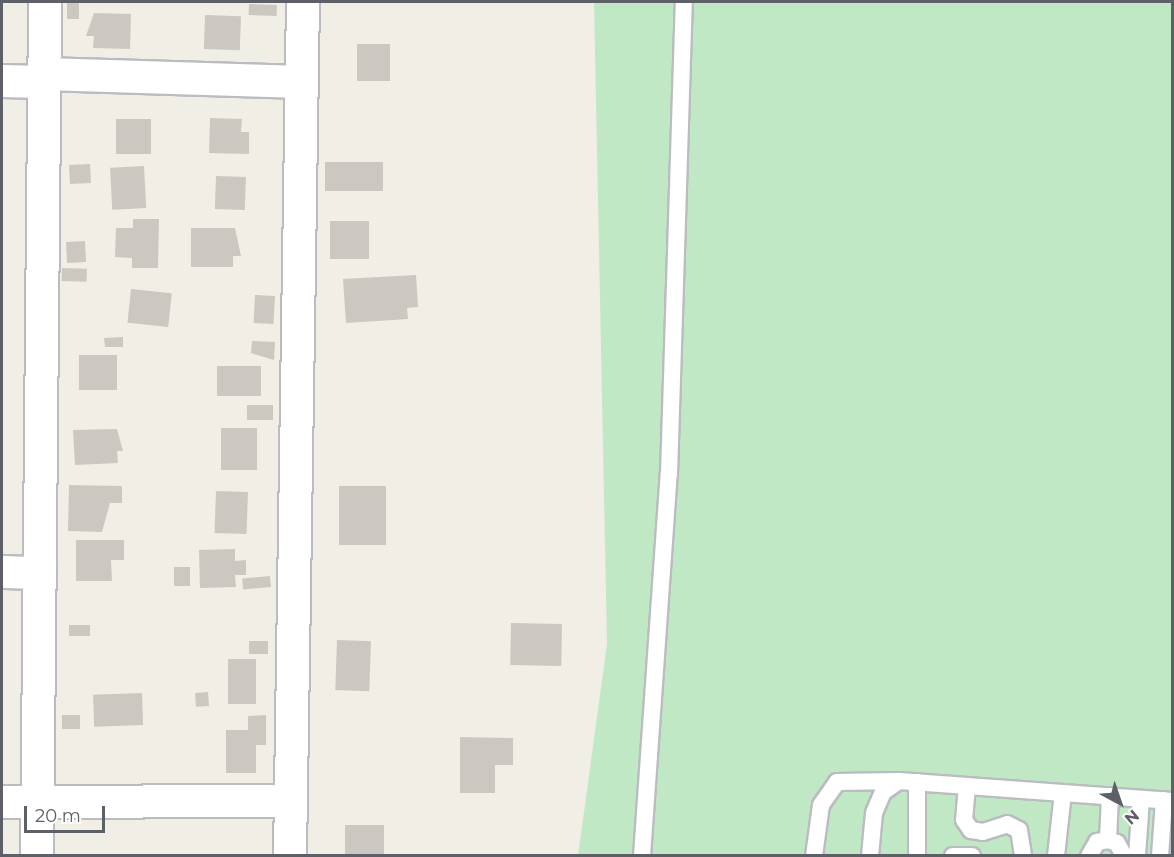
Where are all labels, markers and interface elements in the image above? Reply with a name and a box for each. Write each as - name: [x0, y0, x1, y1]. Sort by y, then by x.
- north arrow: [1090, 773, 1150, 833]
- scale bar: [27, 794, 108, 832]
- text: 20 m: [35, 805, 81, 827]
- text: N: [1121, 806, 1143, 829]

